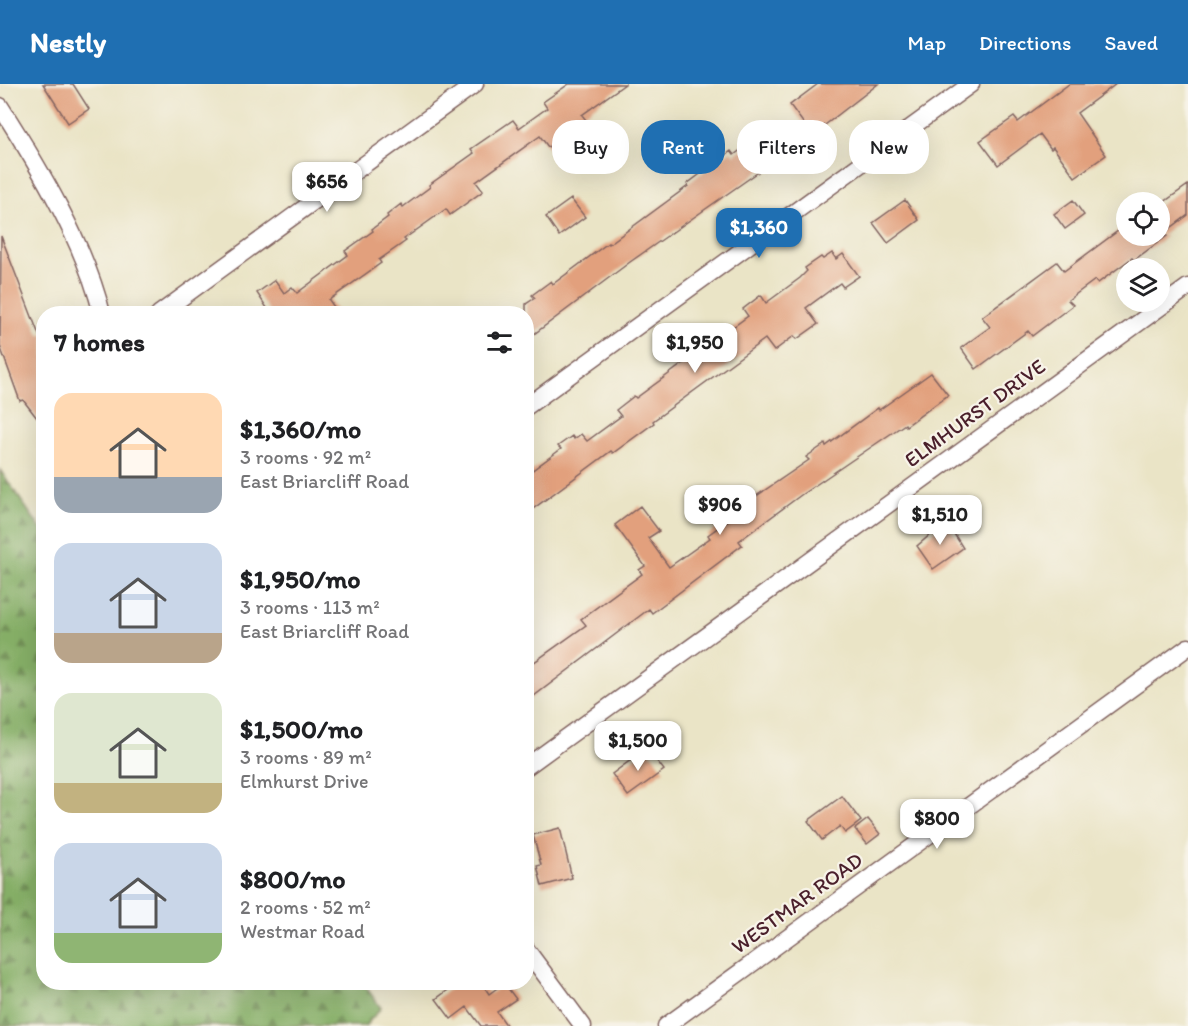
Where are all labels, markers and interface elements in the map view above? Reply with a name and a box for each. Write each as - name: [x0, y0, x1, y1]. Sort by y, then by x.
- text: Nestly: [30, 25, 106, 59]
- text: Map: [908, 30, 946, 55]
- text: Directions: [979, 30, 1071, 55]
- text: Saved: [1104, 30, 1158, 55]
- chip: Buy: [552, 120, 629, 174]
- chip: Rent: [641, 120, 725, 174]
- chip: Filters: [737, 120, 837, 174]
- chip: New: [849, 120, 929, 174]
- pin: $656: [291, 162, 363, 213]
- text: $656: [306, 169, 348, 193]
- map controls: [1116, 192, 1170, 312]
- button: locate: [1116, 192, 1170, 246]
- pin: $1,360: [710, 208, 808, 259]
- text: $1,360: [730, 215, 788, 239]
- button: layers: [1116, 258, 1170, 312]
- pin: $1,950: [646, 323, 744, 374]
- text: 7 homes: [54, 326, 145, 358]
- icon: filters: [483, 326, 516, 359]
- text: $1,950: [666, 330, 724, 354]
- street label: ELMHURST DRIVE: [900, 353, 1050, 472]
- text: $1,360/mo: [240, 413, 361, 445]
- icon: home: [102, 417, 174, 489]
- text: 3 rooms · 92 m²: [240, 445, 371, 469]
- text: East Briarcliff Road: [240, 469, 409, 493]
- pin: $906: [684, 485, 756, 536]
- text: $906: [698, 492, 742, 516]
- pin: $1,510: [891, 495, 989, 546]
- text: $1,510: [912, 502, 968, 526]
- text: $1,950/mo: [240, 563, 361, 595]
- icon: home: [102, 567, 174, 639]
- text: 3 rooms · 113 m²: [240, 595, 380, 619]
- text: East Briarcliff Road: [240, 619, 409, 643]
- text: $1,500/mo: [240, 713, 363, 745]
- icon: home: [102, 717, 174, 789]
- pin: $1,500: [589, 721, 687, 772]
- text: $1,500: [608, 728, 668, 752]
- text: 3 rooms · 89 m²: [240, 745, 372, 769]
- text: Elmhurst Drive: [240, 769, 368, 793]
- pin: $800: [901, 799, 973, 850]
- text: $800: [914, 806, 960, 830]
- street label: WESTMAR ROAD: [726, 847, 867, 959]
- text: $800/mo: [240, 863, 345, 895]
- icon: home: [102, 867, 174, 939]
- text: 2 rooms · 52 m²: [240, 895, 371, 919]
- text: Westmar Road: [240, 919, 365, 943]

